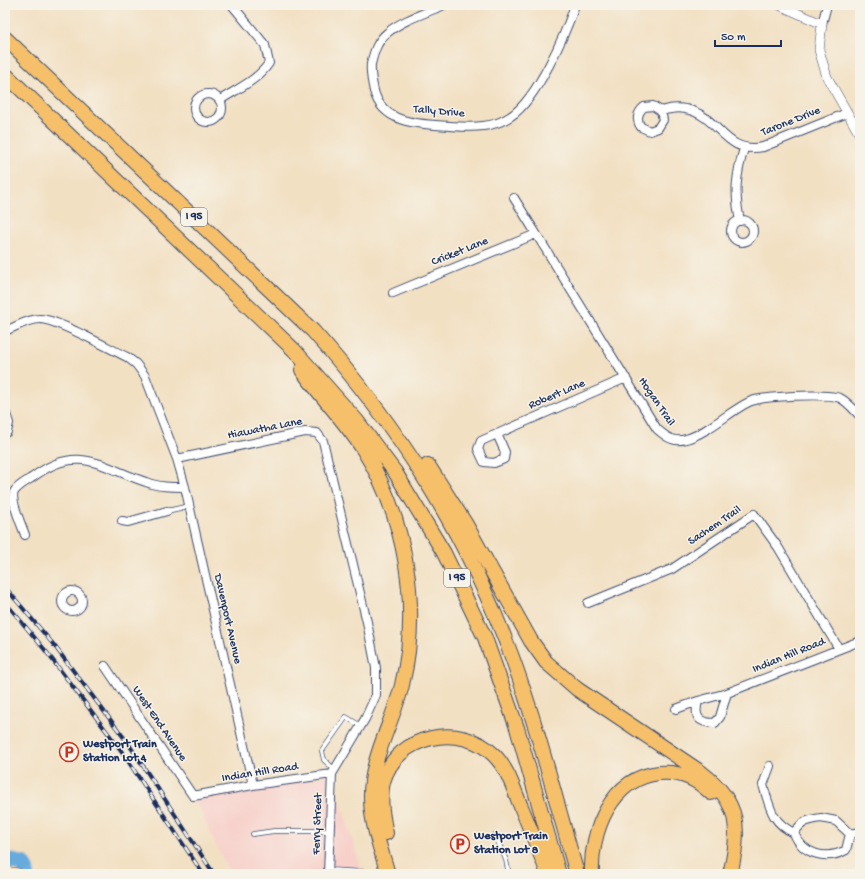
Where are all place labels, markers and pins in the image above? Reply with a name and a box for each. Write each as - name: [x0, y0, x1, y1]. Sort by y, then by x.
- place label: Westport Train Station Lot 4: [82, 738, 157, 766]
- parking icon: Westport Train Station Lot 4: [58, 741, 80, 763]
- place label: Westport Train Station Lot 8: [473, 830, 548, 858]
- parking icon: Westport Train Station Lot 8: [449, 833, 471, 855]

